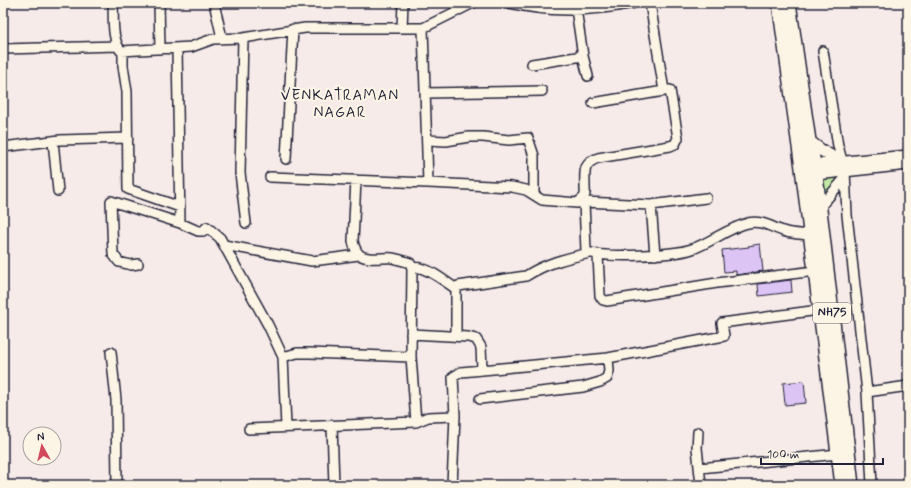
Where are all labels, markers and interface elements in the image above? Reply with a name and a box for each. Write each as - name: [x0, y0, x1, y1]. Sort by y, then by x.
- district label: VENKATRAMAN NAGAR: [281, 86, 399, 123]
- road number: NH75: [813, 303, 851, 323]
- north arrow: [22, 426, 62, 466]
- text: N: [36, 430, 45, 445]
- scale bar: [761, 440, 883, 466]
- text: 100 m: [767, 447, 799, 463]

